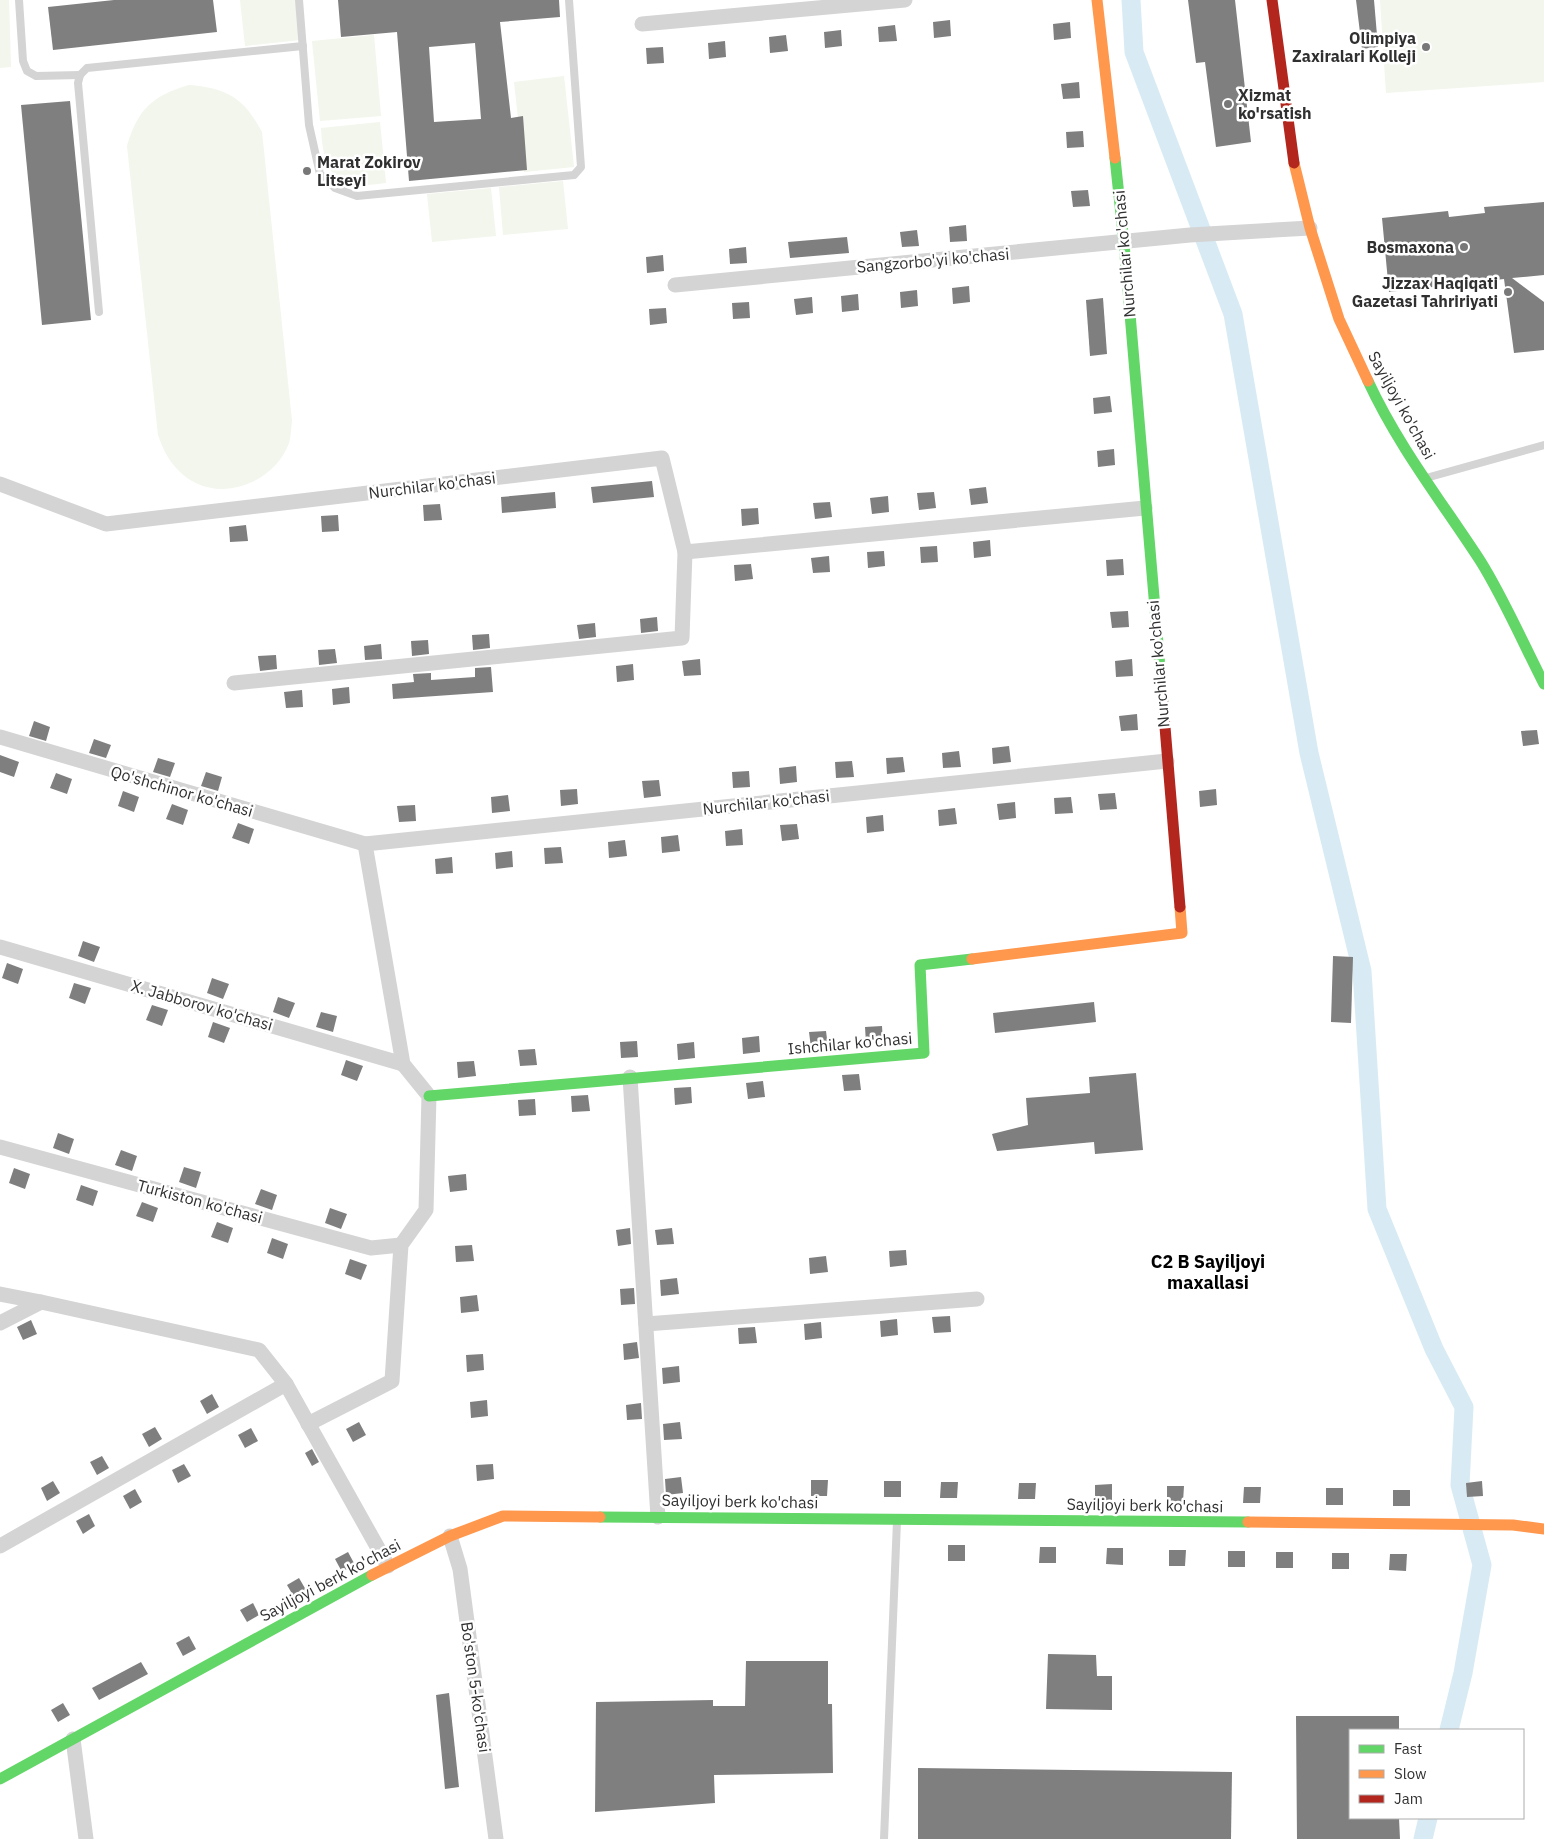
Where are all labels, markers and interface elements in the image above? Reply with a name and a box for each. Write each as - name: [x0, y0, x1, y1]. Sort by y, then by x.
- place label: Olimpiya Zaxiralari Kolleji: [1292, 28, 1416, 66]
- marker: Olimpiya Zaxiralari Kolleji: [1420, 41, 1432, 53]
- place label: Xizmat ko'rsatish: [1238, 85, 1312, 123]
- marker: Xizmat ko'rsatish: [1222, 98, 1234, 110]
- place label: Marat Zokirov Litseyi: [317, 152, 421, 190]
- marker: Marat Zokirov Litseyi: [301, 165, 313, 177]
- street label: Nurchilar ko'chasi: [1108, 190, 1140, 318]
- place label: Bosmaxona: [1366, 237, 1454, 257]
- marker: Bosmaxona: [1458, 241, 1470, 253]
- street label: Sangzorbo'yi ko'chasi: [856, 243, 1010, 277]
- place label: Jizzax Haqiqati Gazetasi Tahririyati: [1352, 273, 1498, 311]
- marker: Jizzax Haqiqati Gazetasi Tahririyati: [1502, 286, 1514, 298]
- street label: Sayiljoyi ko'chasi: [1364, 347, 1440, 463]
- street label: Nurchilar ko'chasi: [367, 467, 497, 503]
- street label: Nurchilar ko'chasi: [1142, 600, 1174, 728]
- street label: Qo'shchinor ko'chasi: [108, 761, 256, 821]
- street label: Nurchilar ko'chasi: [701, 785, 831, 819]
- street label: X. Jabborov ko'chasi: [129, 975, 275, 1035]
- street label: Ishchilar ko'chasi: [787, 1028, 913, 1058]
- street label: Turkiston ko'chasi: [135, 1175, 265, 1227]
- district label: C2 B Sayiljoyi maxallasi: [1151, 1250, 1265, 1294]
- street label: Sayiljoyi berk ko'chasi: [661, 1490, 819, 1512]
- street label: Sayiljoyi berk ko'chasi: [1066, 1494, 1224, 1516]
- street label: Sayiljoyi berk ko'chasi: [256, 1534, 404, 1626]
- street label: Bo'ston 5-ko'chasi: [457, 1620, 495, 1754]
- legend: [1349, 1729, 1524, 1819]
- text: Fast: [1394, 1739, 1422, 1758]
- text: Slow: [1394, 1764, 1427, 1783]
- text: Jam: [1394, 1789, 1423, 1808]

